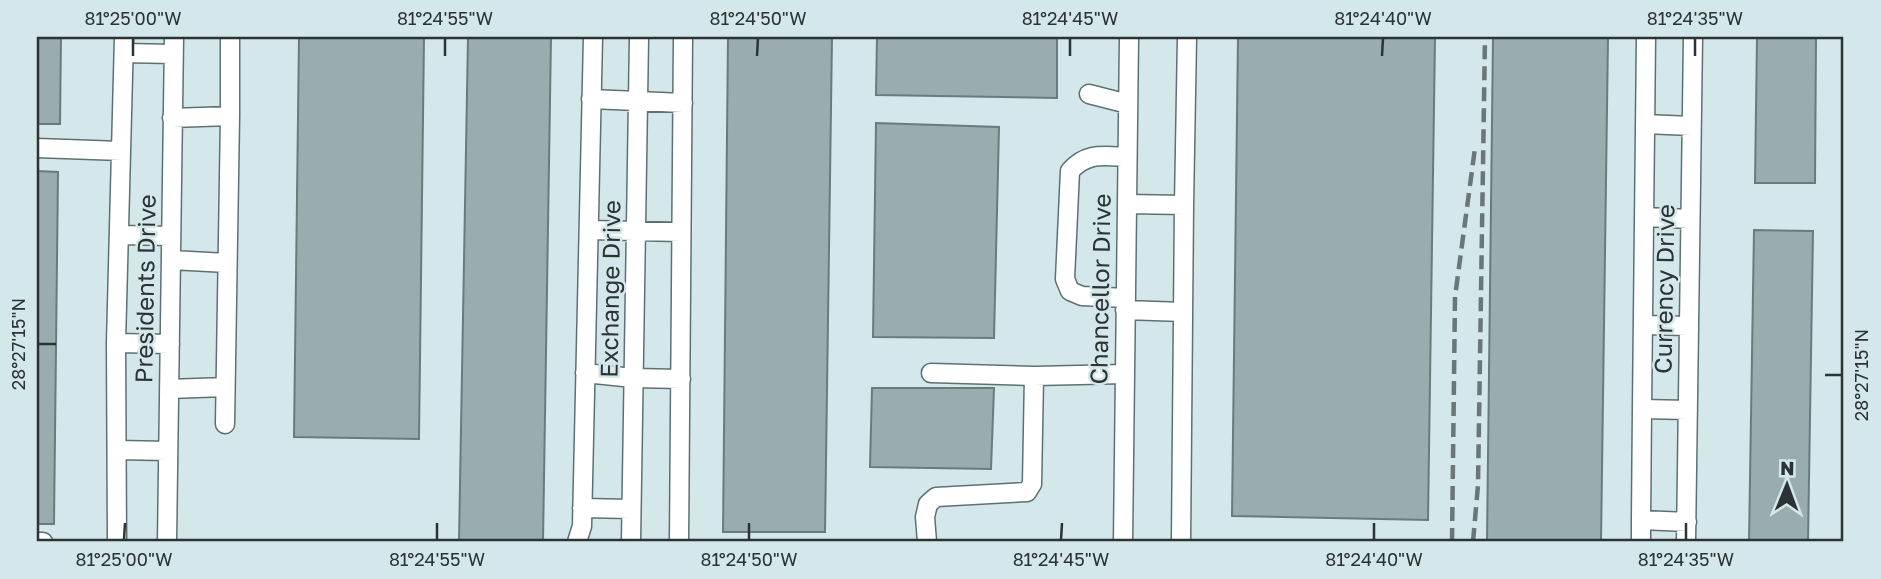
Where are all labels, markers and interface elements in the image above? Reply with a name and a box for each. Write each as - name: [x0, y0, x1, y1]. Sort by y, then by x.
- text: 81°25'00"W: [84, 7, 182, 29]
- text: 81°24'55"W: [397, 7, 493, 29]
- text: 81°24'50"W: [710, 7, 806, 29]
- text: 81°24'45"W: [1022, 7, 1118, 29]
- text: 81°24'40"W: [1334, 7, 1432, 29]
- text: 81°24'35"W: [1647, 7, 1743, 29]
- street label: Chancellor Drive: [1083, 193, 1116, 385]
- street label: Presidents Drive: [128, 194, 161, 384]
- street label: Exchange Drive: [593, 200, 626, 378]
- street label: Currency Drive: [1648, 204, 1679, 374]
- text: 28°27'15"N: [7, 298, 29, 390]
- text: 28°27'15"N: [1850, 329, 1872, 421]
- north arrow: [1752, 449, 1822, 520]
- text: N: [1780, 456, 1795, 479]
- text: 81°25'00"W: [75, 548, 173, 570]
- text: 81°24'55"W: [389, 548, 485, 570]
- text: 81°24'50"W: [701, 548, 797, 570]
- text: 81°24'45"W: [1013, 548, 1109, 570]
- text: 81°24'40"W: [1325, 548, 1423, 570]
- text: 81°24'35"W: [1638, 548, 1734, 570]

